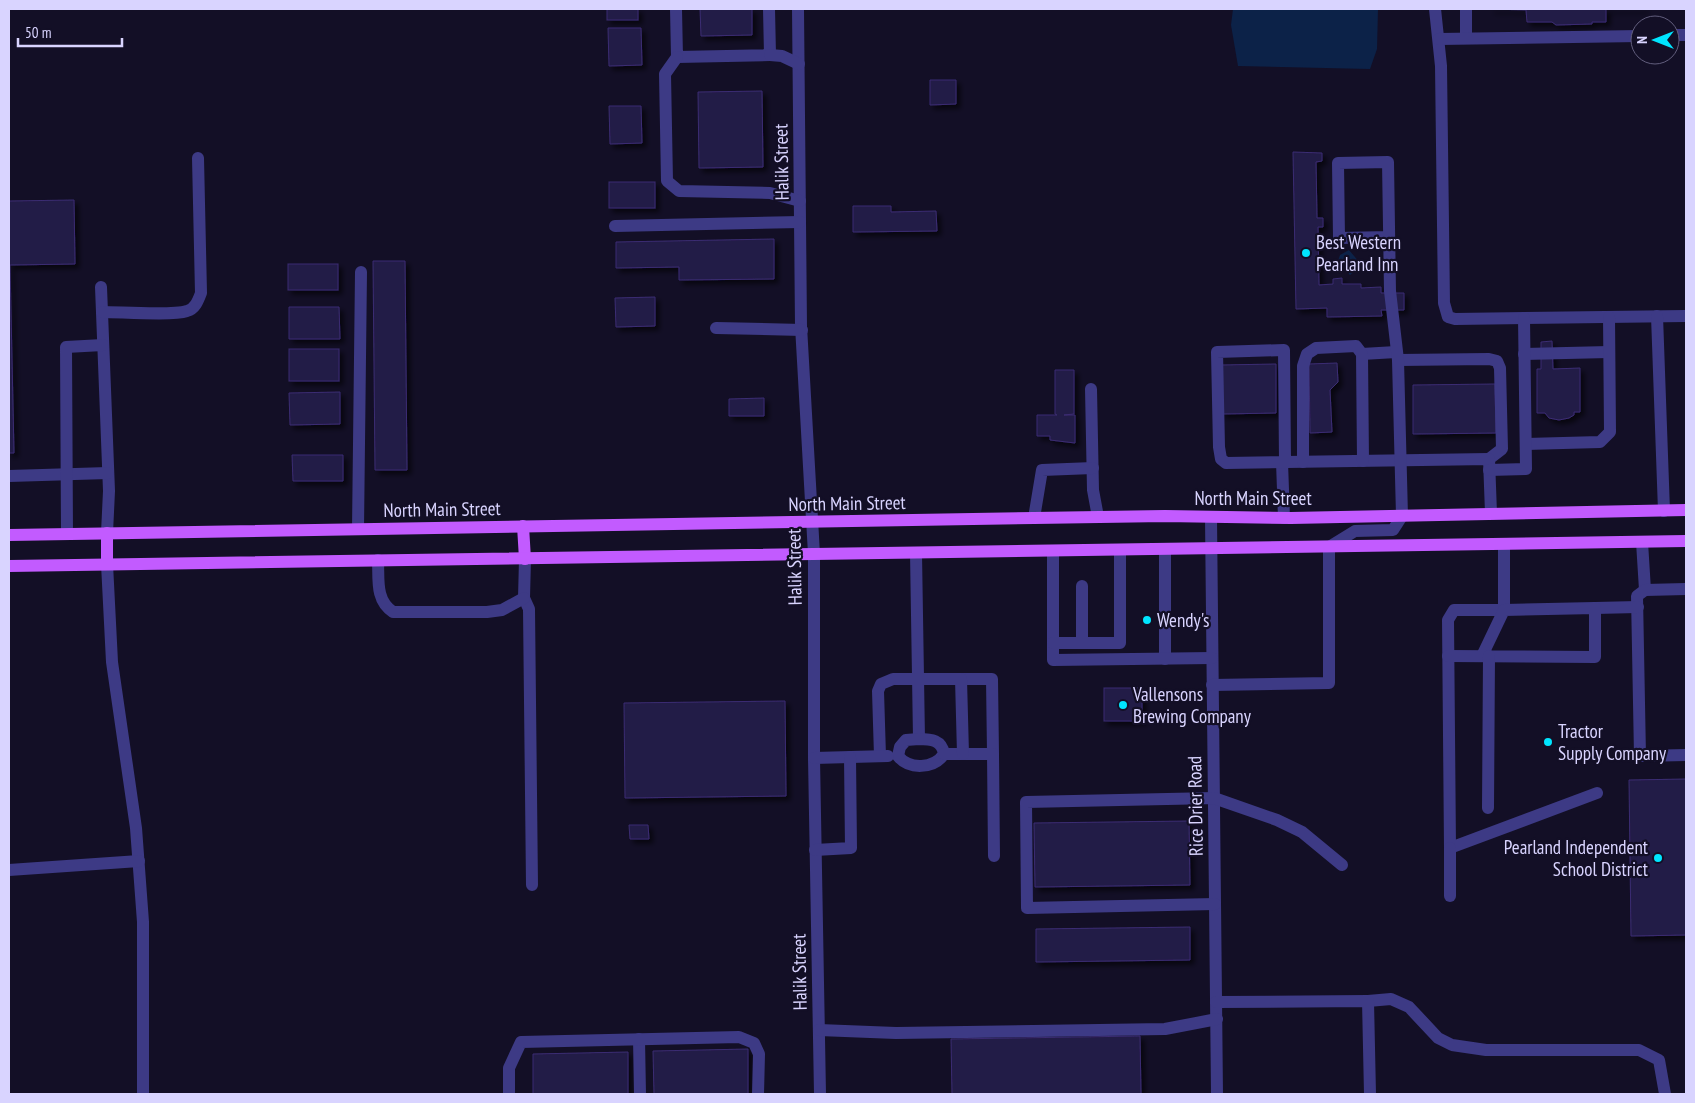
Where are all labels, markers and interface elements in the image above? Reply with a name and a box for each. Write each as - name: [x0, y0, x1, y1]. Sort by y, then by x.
- scale bar: [18, 15, 121, 47]
- north arrow: [1630, 15, 1680, 65]
- text: 50 m: [25, 23, 51, 42]
- text: N: [1633, 36, 1651, 44]
- street label: Halik Street: [768, 123, 794, 201]
- place label: Best Western Pearland Inn: [1316, 230, 1401, 276]
- marker: Best Western Pearland Inn: [1300, 247, 1312, 259]
- street label: North Main Street: [1194, 486, 1312, 510]
- street label: North Main Street: [788, 490, 907, 516]
- street label: North Main Street: [383, 496, 502, 522]
- street label: Halik Street: [781, 528, 807, 606]
- place label: Wendy's: [1157, 608, 1210, 632]
- marker: Wendy's: [1141, 614, 1153, 626]
- place label: Vallensons Brewing Company: [1132, 682, 1252, 728]
- marker: Vallensons Brewing Company: [1117, 699, 1129, 711]
- place label: Tractor Supply Company: [1558, 719, 1667, 765]
- marker: Tractor Supply Company: [1542, 736, 1554, 748]
- street label: Rice Drier Road: [1182, 756, 1208, 856]
- place label: Pearland Independent School District: [1504, 835, 1649, 881]
- marker: Pearland Independent School District: [1652, 852, 1664, 864]
- street label: Halik Street: [786, 933, 812, 1011]

